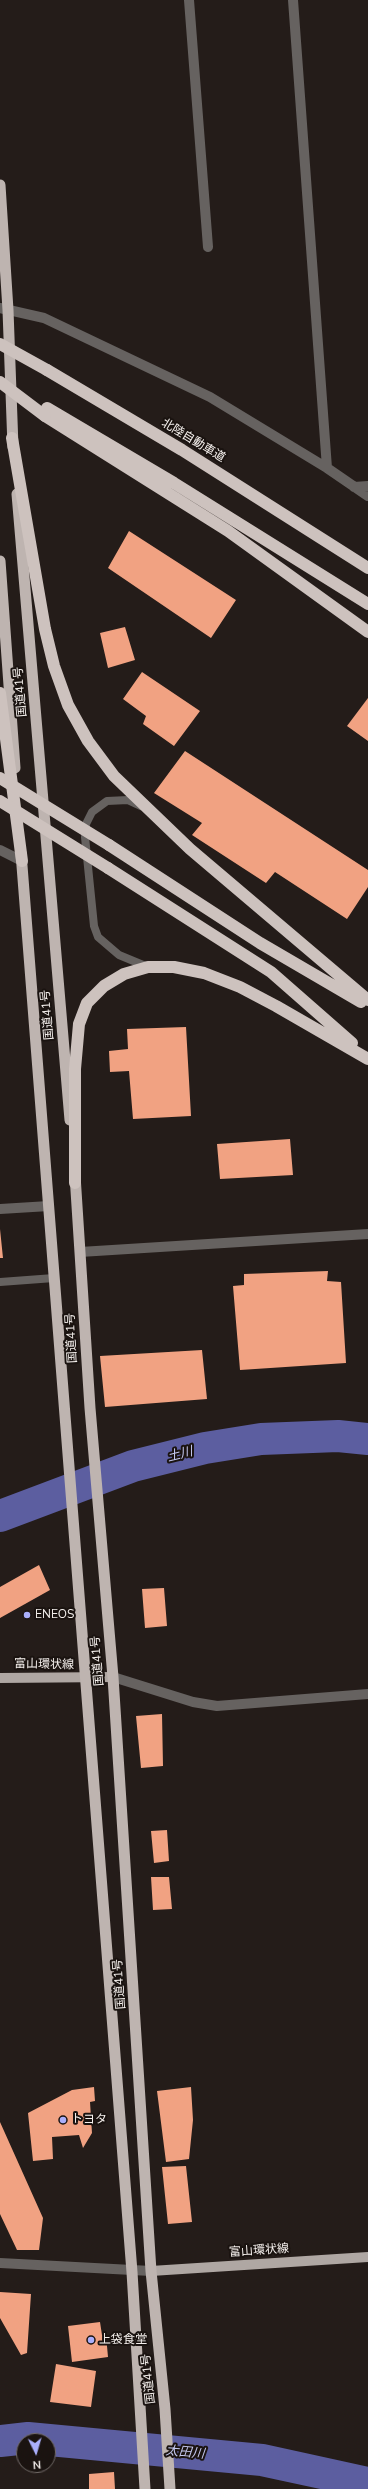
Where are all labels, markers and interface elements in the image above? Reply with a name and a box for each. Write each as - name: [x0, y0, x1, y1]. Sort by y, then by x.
- street label: 北陸自動車道: [158, 416, 228, 466]
- street label: 国道41号: [12, 666, 30, 718]
- street label: 国道41号: [39, 989, 57, 1041]
- street label: 国道41号: [63, 1312, 81, 1364]
- water label: 土川: [165, 1444, 195, 1466]
- place label: ENEOS: [35, 1608, 74, 1622]
- marker: ENEOS: [22, 1610, 32, 1620]
- street label: 国道41号: [89, 1635, 107, 1687]
- street label: 富山環状線: [14, 1657, 74, 1673]
- street label: 国道41号: [111, 1958, 129, 2010]
- place label: トヨタ: [71, 2113, 107, 2127]
- marker: トヨタ: [58, 2115, 68, 2125]
- street label: 富山環状線: [229, 2242, 289, 2260]
- place label: 上袋食堂: [99, 2333, 147, 2347]
- marker: 上袋食堂: [86, 2335, 96, 2345]
- street label: 国道41号: [139, 2353, 159, 2405]
- north arrow: [16, 2433, 56, 2473]
- water label: 太田川: [165, 2444, 205, 2462]
- text: N: [32, 2457, 42, 2472]

